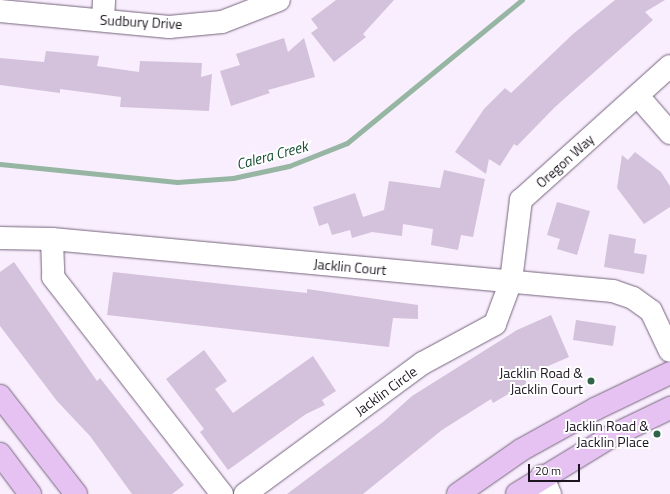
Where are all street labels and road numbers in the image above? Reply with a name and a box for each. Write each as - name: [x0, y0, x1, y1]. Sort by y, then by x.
- street label: Sudbury Drive: [99, 11, 183, 33]
- street label: Oregon Way: [533, 131, 597, 191]
- street label: Jacklin Court: [313, 255, 387, 279]
- street label: Jacklin Circle: [352, 363, 420, 419]

